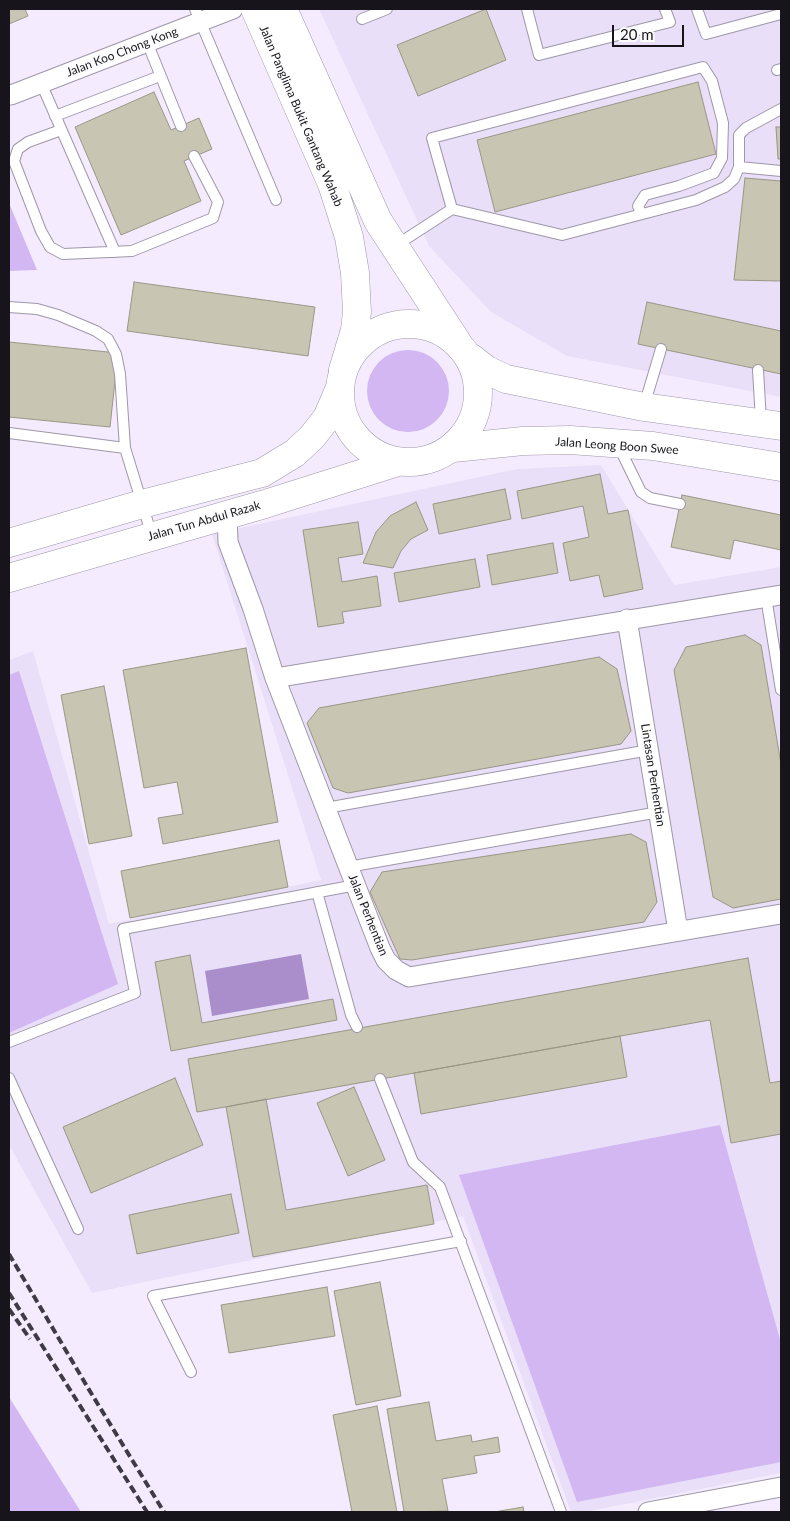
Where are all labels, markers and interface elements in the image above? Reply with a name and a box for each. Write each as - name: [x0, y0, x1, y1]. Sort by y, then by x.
- scale bar: [615, 15, 688, 47]
- street label: Jalan Panglima Bukit Gantang Wahab: [256, 23, 346, 209]
- street label: Jalan Koo Chong Kong: [64, 24, 180, 80]
- text: 20 m: [620, 25, 654, 43]
- street label: Jalan Leong Boon Swee: [555, 435, 679, 457]
- street label: Jalan Tun Abdul Razak: [146, 498, 262, 544]
- street label: Lintasan Perhentian: [638, 722, 668, 828]
- street label: Jalan Perhentian: [345, 872, 391, 958]

